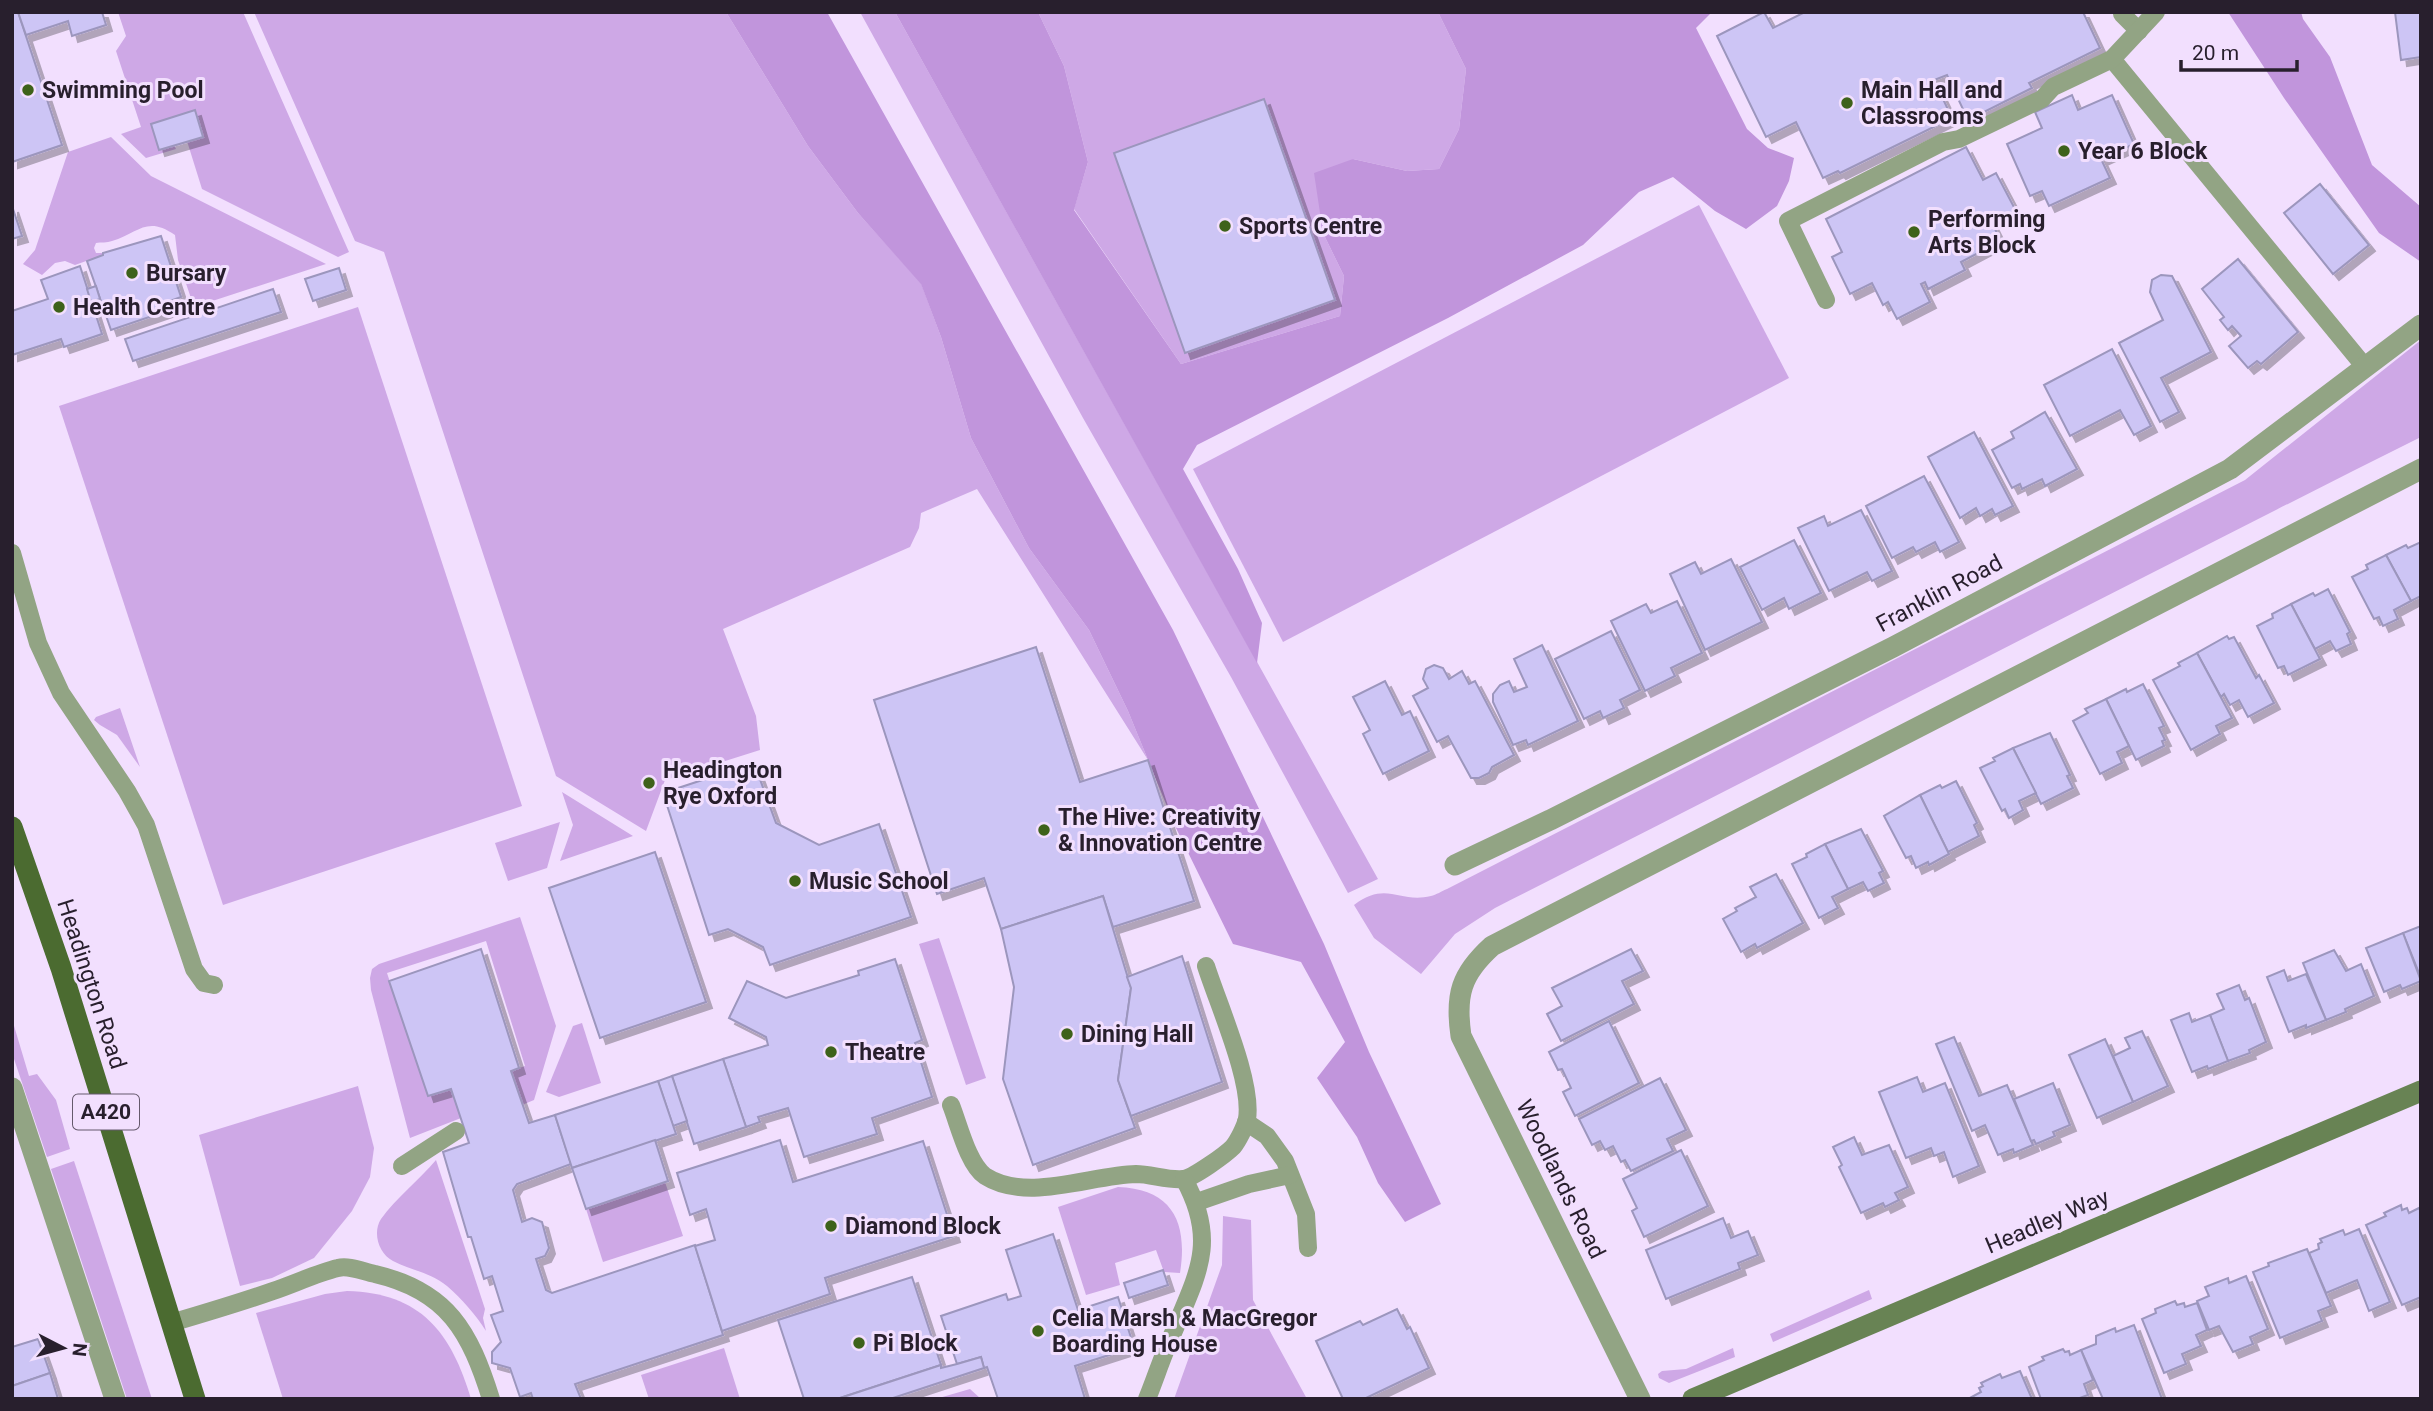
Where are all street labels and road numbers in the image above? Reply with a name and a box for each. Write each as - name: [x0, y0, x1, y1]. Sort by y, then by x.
- street label: Franklin Road: [1872, 549, 2007, 638]
- street label: Headington Road: [51, 896, 132, 1072]
- road number: A420: [73, 1094, 139, 1130]
- street label: Woodlands Road: [1510, 1095, 1611, 1263]
- street label: Headley Way: [1981, 1183, 2113, 1260]

